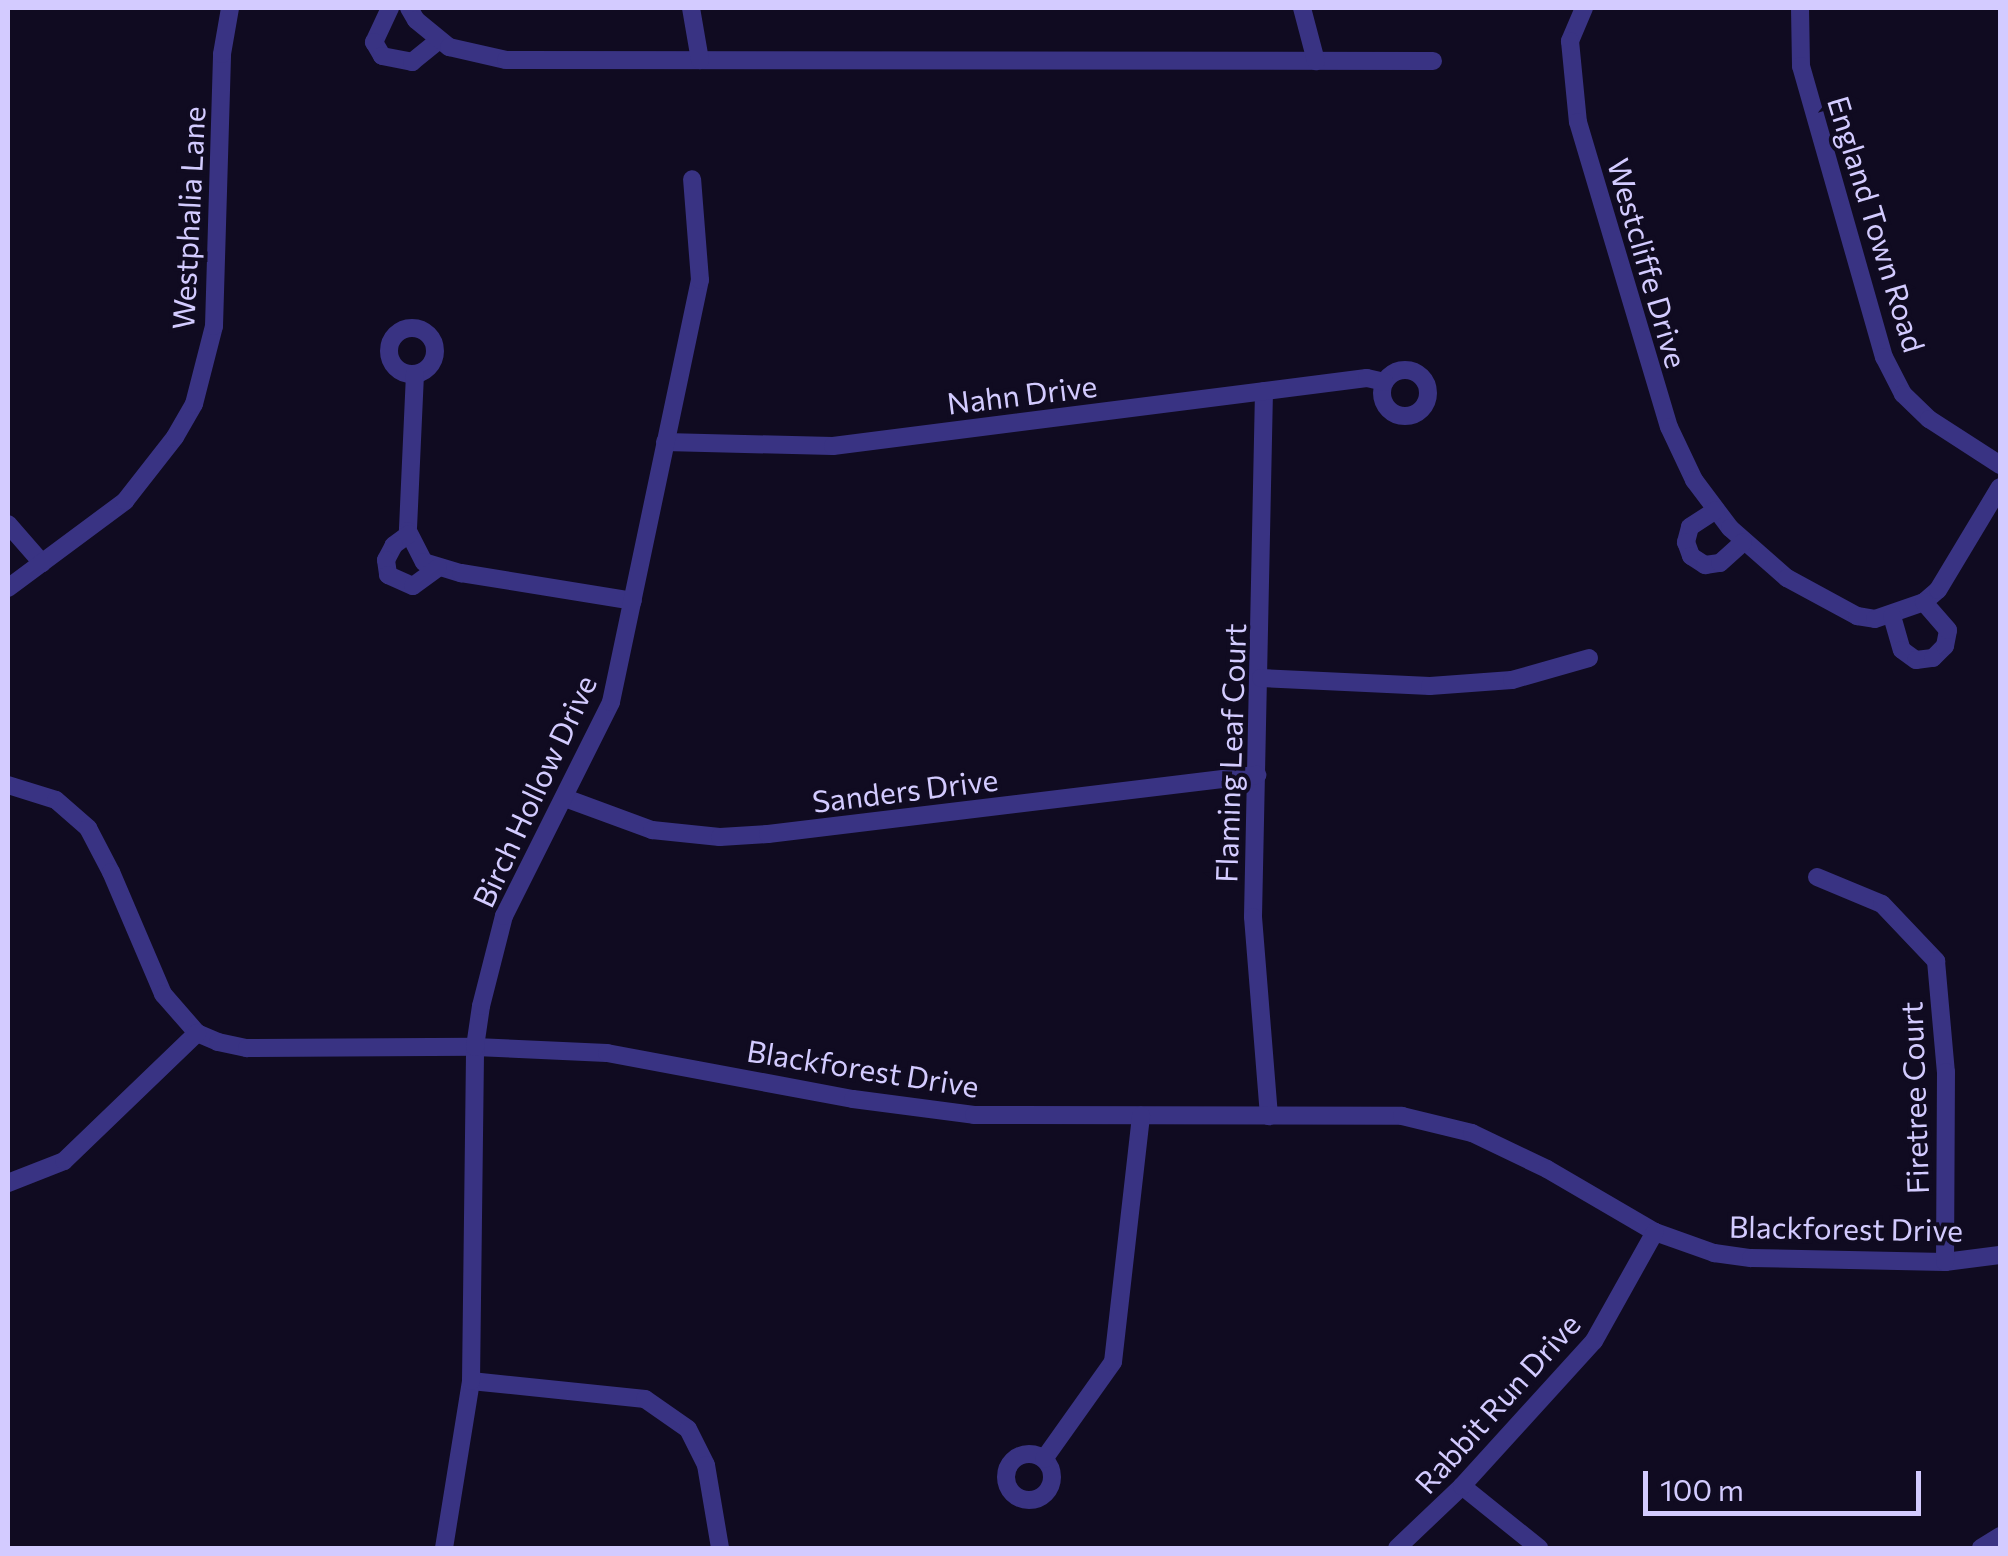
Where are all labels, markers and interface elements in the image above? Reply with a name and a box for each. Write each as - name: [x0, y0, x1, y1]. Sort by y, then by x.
- street label: England Town Road: [1821, 91, 1933, 357]
- street label: Westphalia Lane: [164, 105, 212, 331]
- street label: Westcliffe Drive: [1601, 154, 1695, 372]
- street label: Nahn Drive: [945, 367, 1099, 421]
- street label: Flaming Leaf Court: [1207, 623, 1253, 883]
- street label: Birch Hollow Drive: [465, 669, 603, 913]
- street label: Sanders Drive: [810, 761, 1000, 819]
- street label: Firetree Court: [1893, 1001, 1935, 1195]
- street label: Blackforest Drive: [745, 1032, 981, 1104]
- street label: Blackforest Drive: [1729, 1208, 1963, 1248]
- street label: Rabbit Run Drive: [1407, 1306, 1587, 1500]
- scale bar: [1648, 1451, 1926, 1513]
- text: 100 m: [1660, 1470, 1744, 1507]

